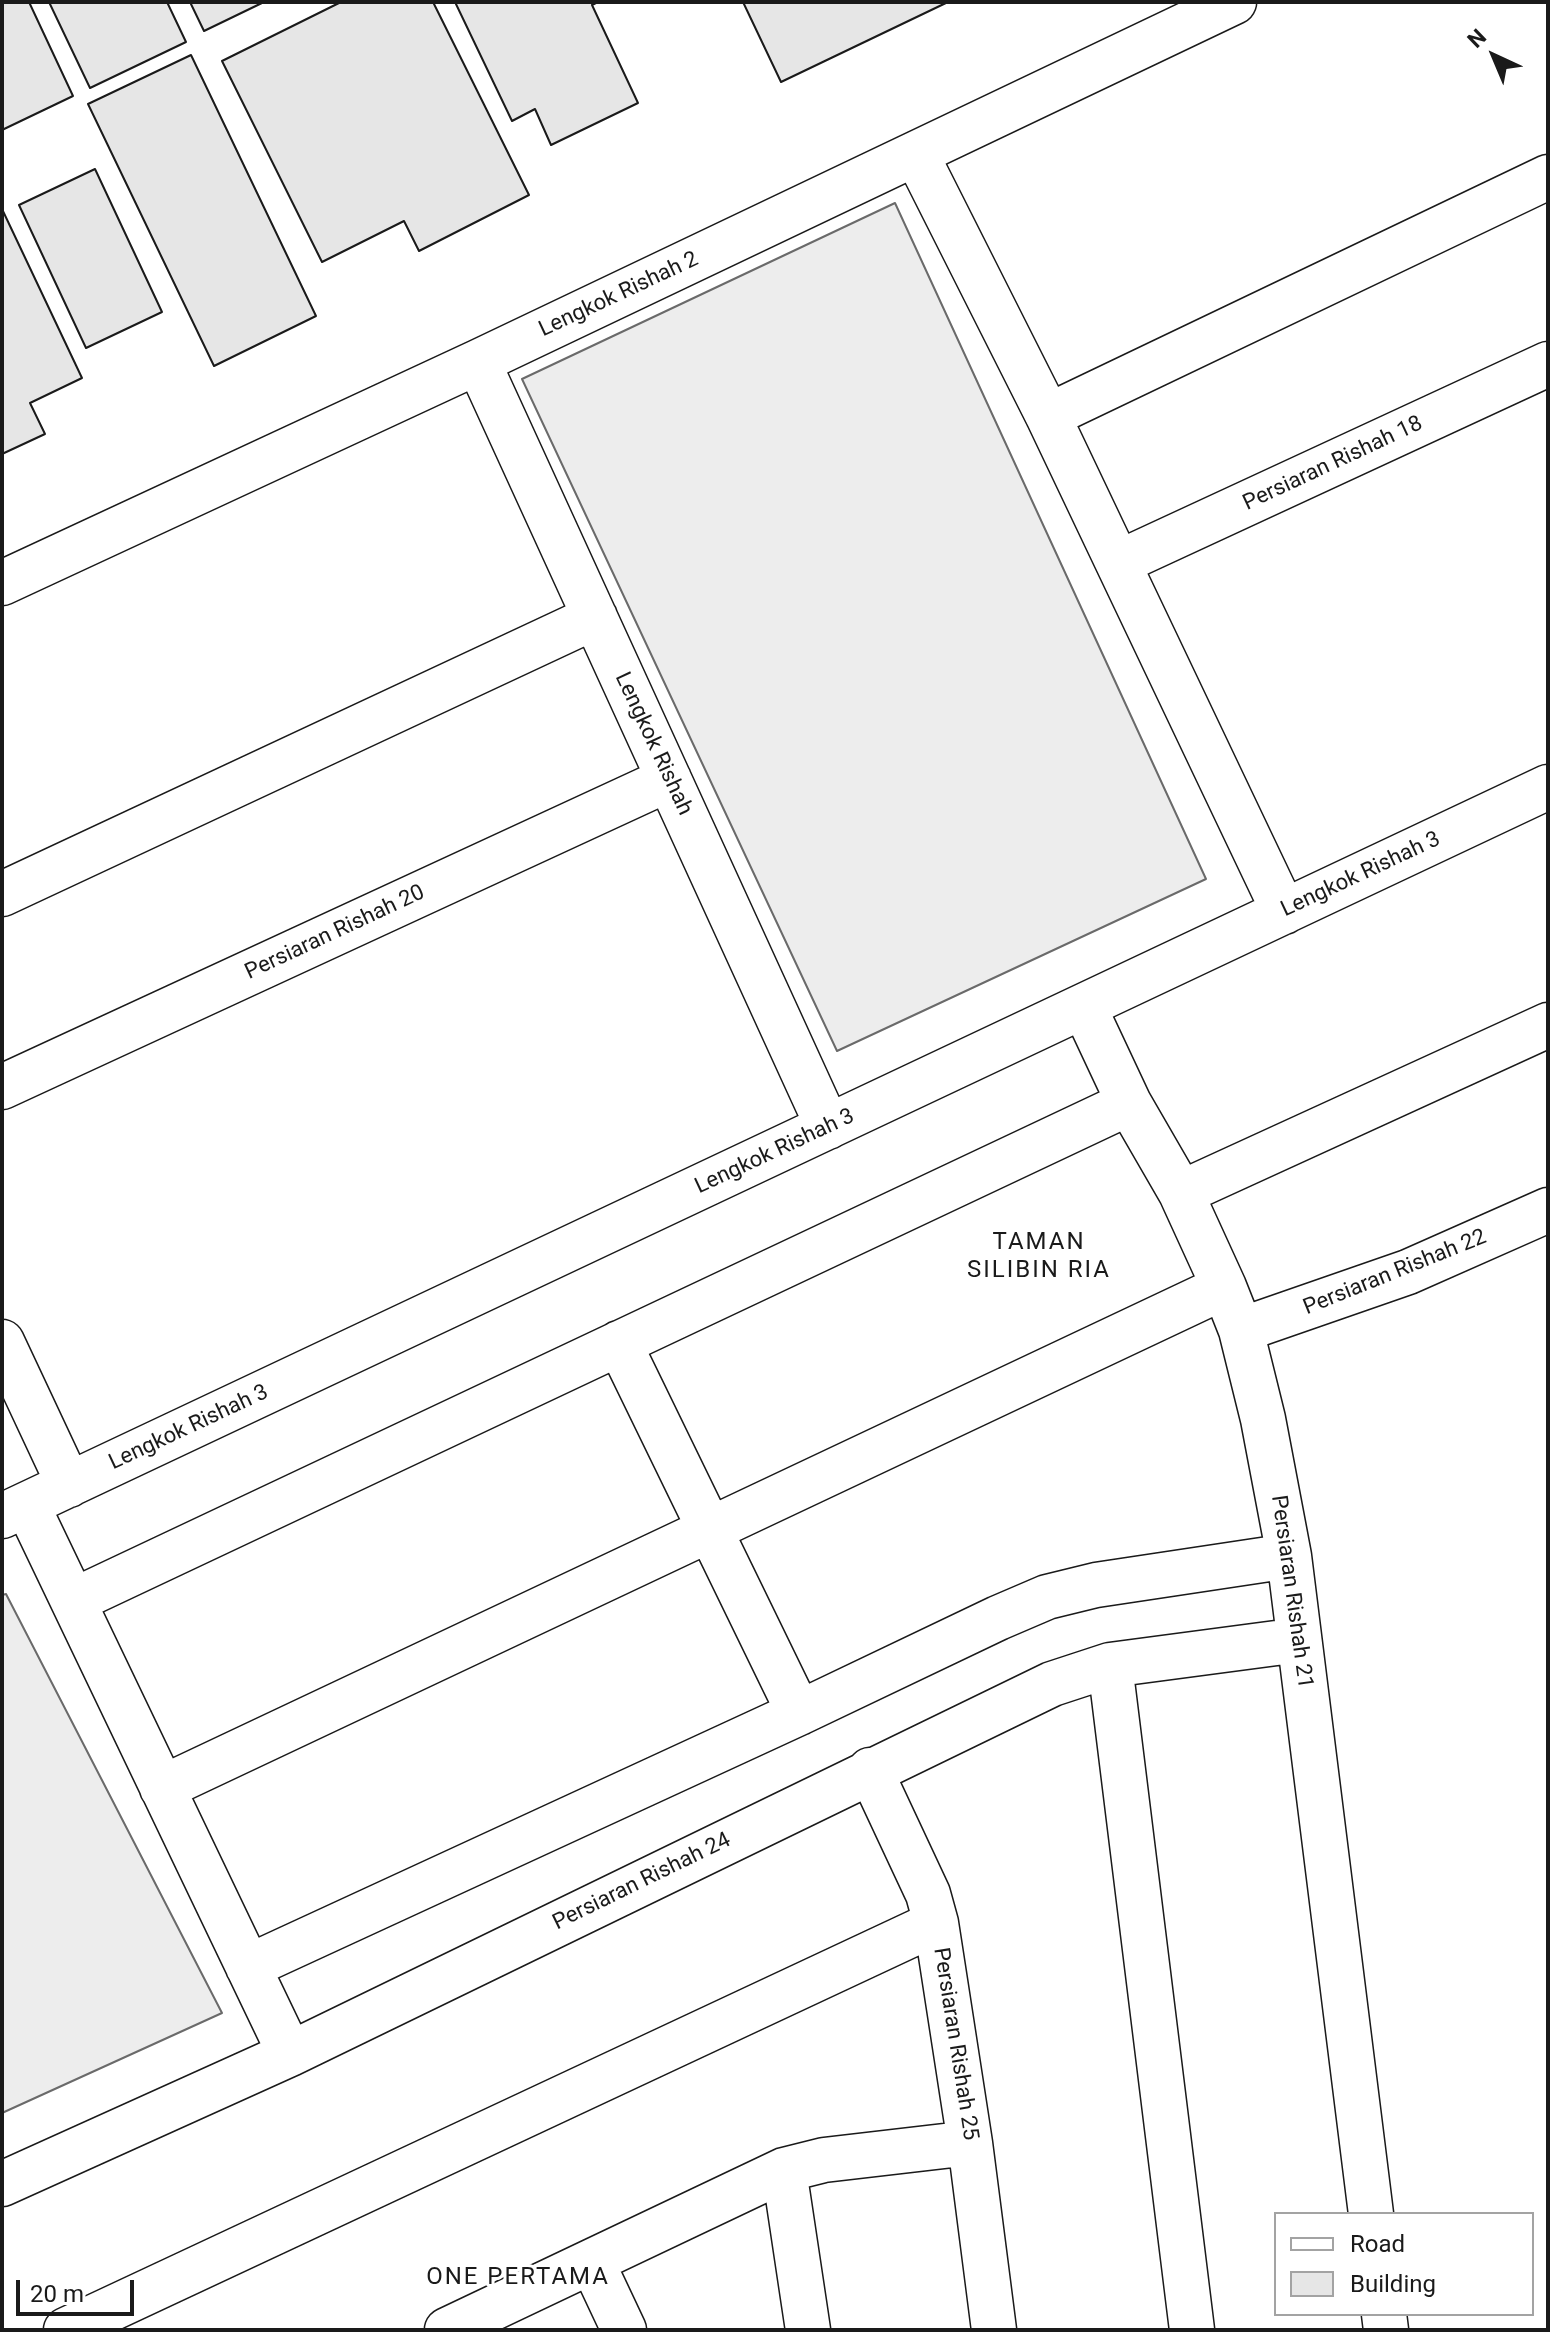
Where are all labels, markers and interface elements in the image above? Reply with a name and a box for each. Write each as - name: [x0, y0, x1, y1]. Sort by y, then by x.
- north arrow: [1454, 16, 1534, 96]
- text: N: [1463, 24, 1491, 53]
- street label: Lengkok Rishah 2: [535, 247, 703, 343]
- street label: Persiaran Rishah 18: [1239, 411, 1427, 517]
- street label: Lengkok Rishah: [608, 668, 698, 820]
- street label: Lengkok Rishah 3: [1277, 827, 1445, 923]
- street label: Persiaran Rishah 20: [241, 880, 429, 986]
- street label: Lengkok Rishah 3: [691, 1104, 859, 1200]
- street label: Persiaran Rishah 22: [1300, 1224, 1490, 1322]
- district label: TAMAN SILIBIN RIA: [967, 1229, 1111, 1285]
- street label: Lengkok Rishah 3: [105, 1380, 273, 1476]
- street label: Persiaran Rishah 21: [1264, 1494, 1318, 1690]
- street label: Persiaran Rishah 24: [549, 1827, 735, 1937]
- street label: Persiaran Rishah 25: [927, 1946, 983, 2142]
- legend: [1274, 2212, 1534, 2316]
- text: Road: [1350, 2230, 1405, 2258]
- scale bar: [20, 2264, 138, 2314]
- district label: ONE PERTAMA: [426, 2264, 610, 2292]
- text: Building: [1350, 2270, 1436, 2298]
- text: 20 m: [30, 2280, 84, 2308]

